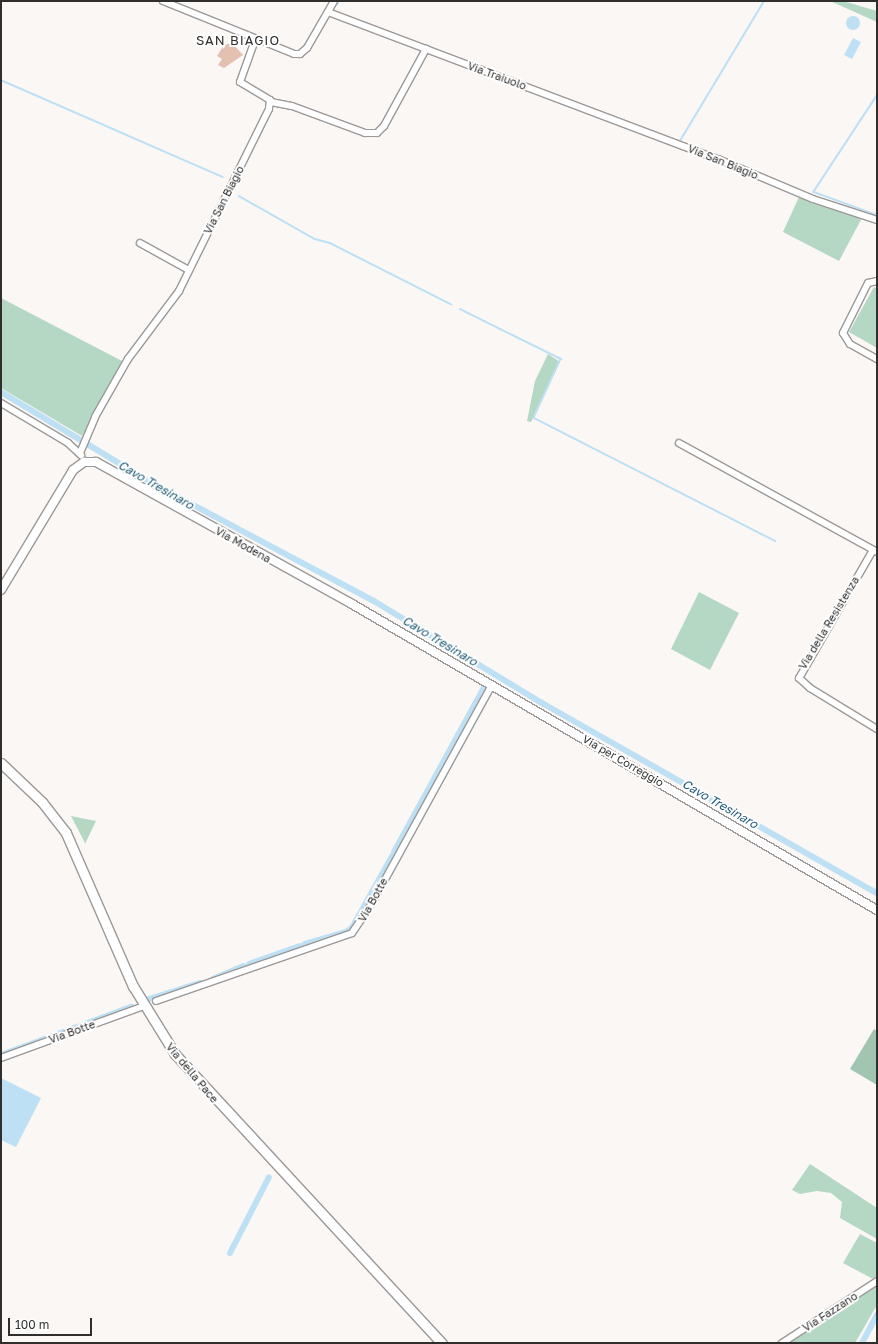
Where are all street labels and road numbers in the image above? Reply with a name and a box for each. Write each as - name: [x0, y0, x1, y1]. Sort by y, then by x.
- street label: Via Traiuolo: [466, 59, 528, 93]
- street label: Via San Biagio: [686, 142, 760, 182]
- street label: Via San Biagio: [201, 164, 247, 236]
- street label: Via Modena: [213, 524, 273, 566]
- street label: Via della Resistenza: [796, 574, 862, 672]
- street label: Via per Correggio: [580, 732, 666, 790]
- street label: Via Botte: [356, 876, 390, 924]
- street label: Via Botte: [47, 1018, 97, 1046]
- street label: Via della Pace: [163, 1040, 221, 1106]
- street label: Via Fazzano: [800, 1289, 860, 1335]

